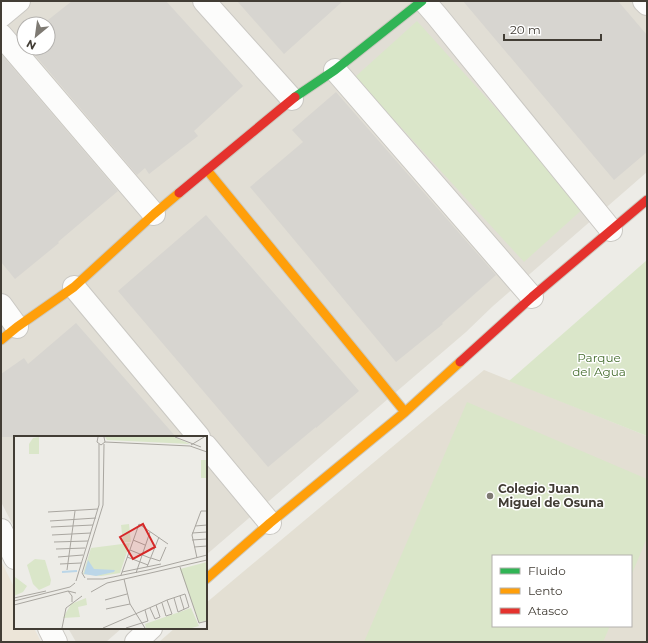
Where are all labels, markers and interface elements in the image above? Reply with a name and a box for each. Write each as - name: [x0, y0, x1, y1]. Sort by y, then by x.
- north arrow: [16, 16, 56, 56]
- scale bar: [504, 16, 601, 42]
- text: 20 m: [510, 22, 541, 37]
- text: N: [24, 36, 38, 53]
- park label: Parque del Agua: [572, 350, 626, 379]
- inset map: [14, 436, 207, 629]
- place label: Colegio Juan Miguel de Osuna: [498, 481, 604, 510]
- marker: Colegio Juan Miguel de Osuna: [485, 491, 495, 501]
- legend: [492, 555, 632, 627]
- text: Fluido: [528, 563, 566, 578]
- text: Lento: [528, 583, 563, 598]
- text: Atasco: [528, 603, 568, 618]

